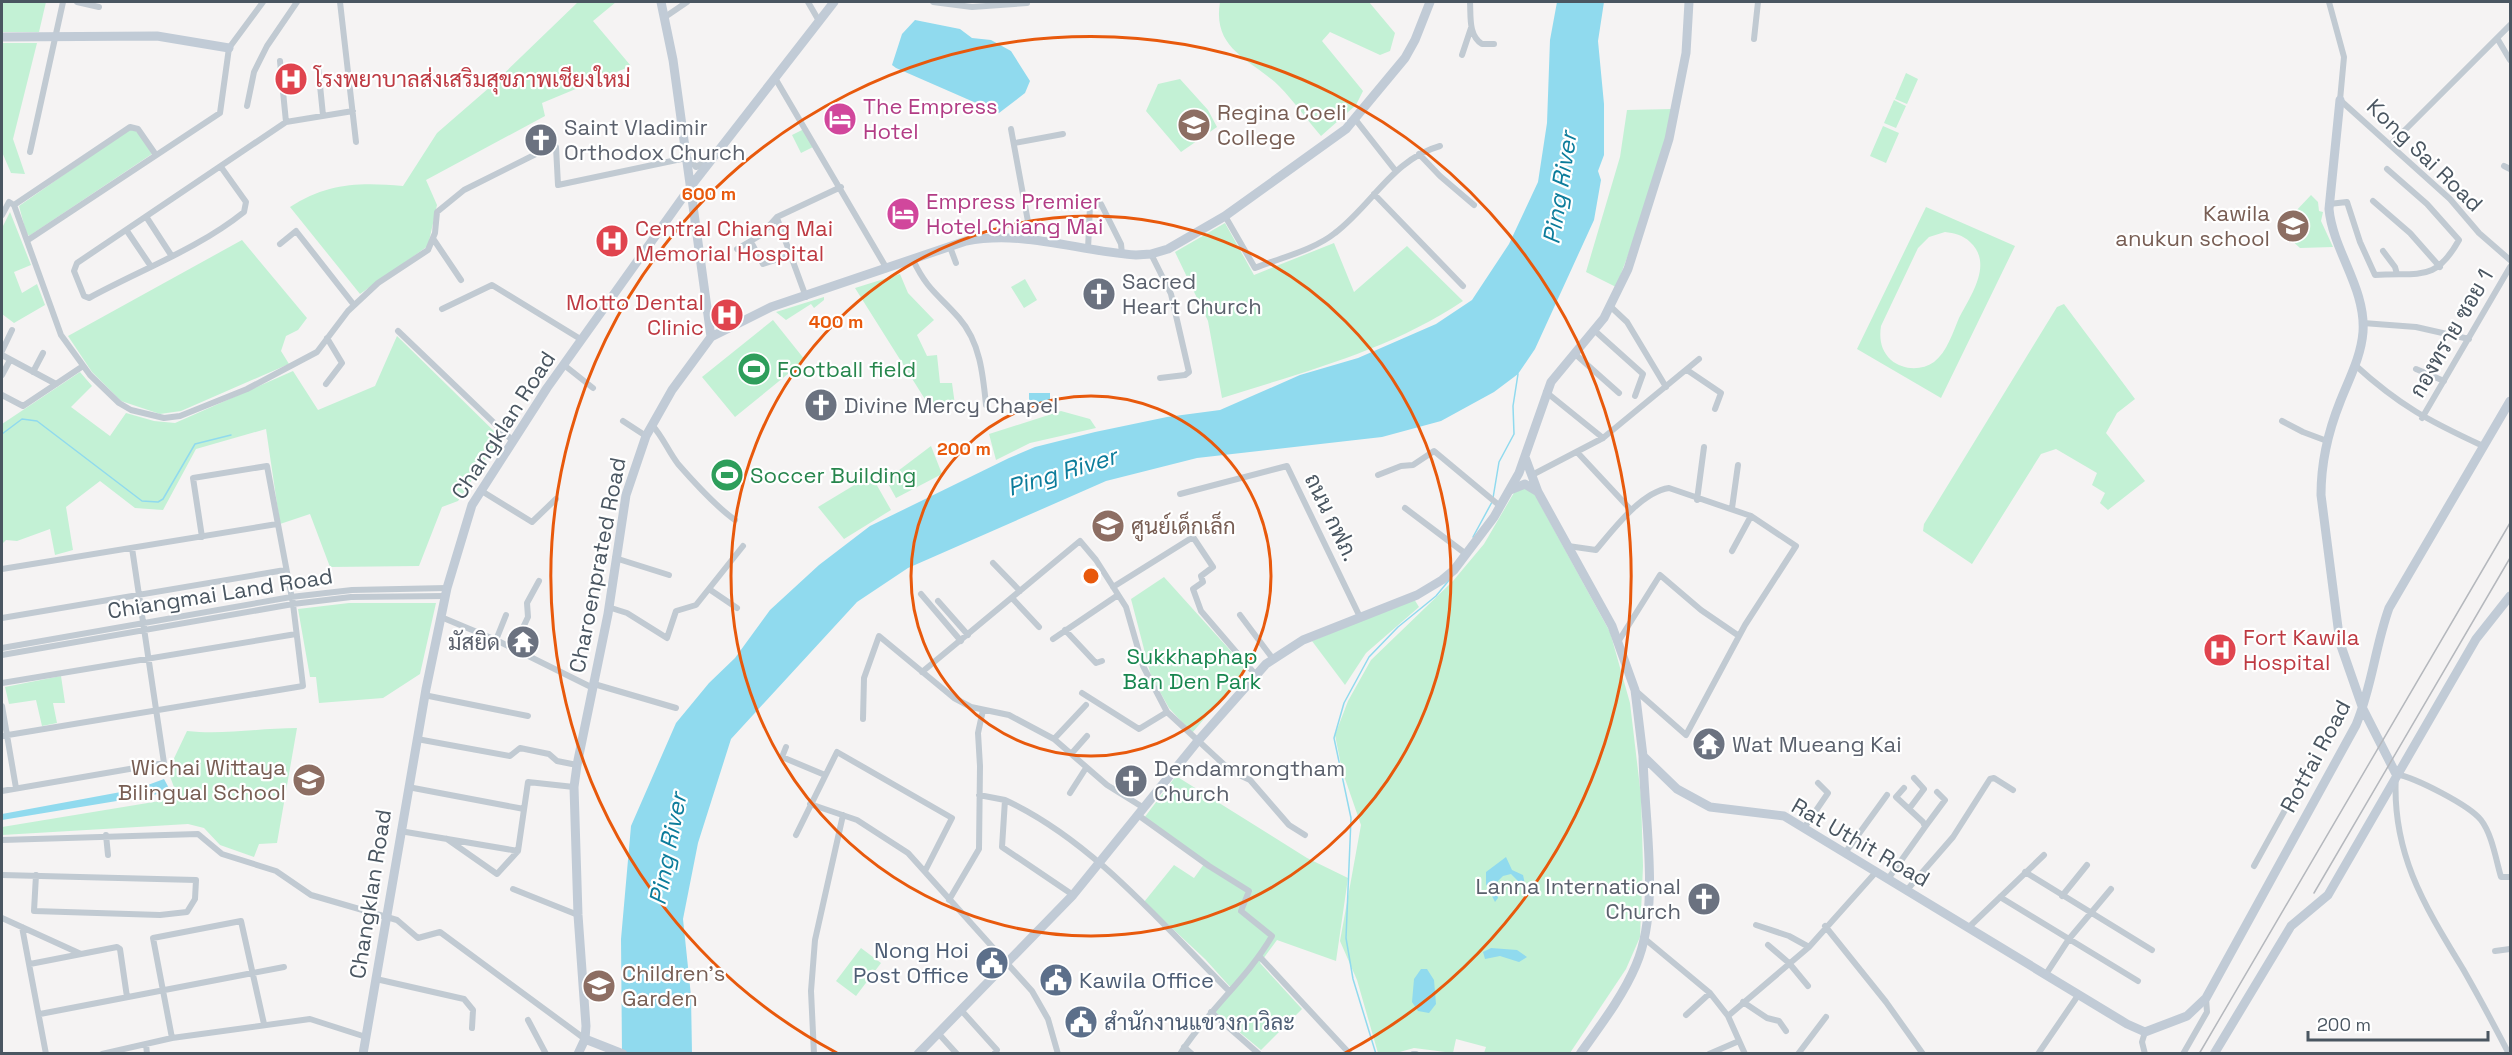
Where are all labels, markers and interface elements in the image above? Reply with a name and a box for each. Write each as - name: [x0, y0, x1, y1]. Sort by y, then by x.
- hospital icon: โรงพยาบาลส่งเสริมสุขภาพเชียงใหม่: [273, 61, 309, 97]
- place label: โรงพยาบาลส่งเสริมสุขภาพเชียงใหม่: [313, 65, 631, 95]
- place label: The Empress Hotel: [863, 92, 998, 145]
- street label: Kong Sai Road: [2361, 92, 2489, 218]
- place label: Regina Coeli College: [1217, 98, 1347, 151]
- hotel icon: The Empress Hotel: [822, 101, 858, 137]
- school or university icon: Regina Coeli College: [1176, 107, 1212, 143]
- place label: Saint Vladimir Orthodox Church: [564, 113, 745, 166]
- church icon: Saint Vladimir Orthodox Church: [523, 122, 559, 158]
- water label: Ping River: [1535, 127, 1584, 246]
- text: 600 m: [682, 182, 736, 205]
- place label: Empress Premier Hotel Chiang Mai: [926, 187, 1103, 240]
- hotel icon: Empress Premier Hotel Chiang Mai: [885, 196, 921, 232]
- place label: Kawila anukun school: [2115, 199, 2270, 252]
- school or university icon: Kawila anukun school: [2275, 208, 2311, 244]
- place label: Central Chiang Mai Memorial Hospital: [635, 214, 833, 267]
- hospital icon: Central Chiang Mai Memorial Hospital: [594, 223, 630, 259]
- street label: กองทราย ซอย 1: [2403, 264, 2499, 402]
- place label: Sacred Heart Church: [1122, 267, 1262, 320]
- church icon: Sacred Heart Church: [1081, 276, 1117, 312]
- place label: Motto Dental Clinic: [566, 288, 704, 341]
- hospital icon: Motto Dental Clinic: [709, 297, 745, 333]
- text: 400 m: [809, 310, 863, 333]
- street label: Changklan Road: [445, 346, 561, 504]
- sports icon: Football field: [736, 351, 772, 387]
- place label: Football field: [777, 355, 916, 383]
- church icon: Divine Mercy Chapel: [803, 387, 839, 423]
- place label: Divine Mercy Chapel: [844, 391, 1058, 419]
- text: 200 m: [937, 437, 991, 460]
- water label: Ping River: [1003, 439, 1123, 503]
- street label: Charoenprated Road: [562, 455, 632, 675]
- sports icon: Soccer Building: [709, 457, 745, 493]
- place label: Soccer Building: [750, 461, 916, 489]
- street label: ถนน กฟภ.: [1299, 469, 1365, 565]
- school or university icon: ศูนย์เด็กเล็ก: [1090, 508, 1126, 544]
- place label: ศูนย์เด็กเล็ก: [1131, 511, 1236, 542]
- street label: Chiangmai Land Road: [105, 561, 335, 625]
- centre of rings: [1081, 566, 1101, 586]
- place label: Fort Kawila Hospital: [2243, 623, 2360, 676]
- temple icon: มัสยิด: [505, 624, 541, 660]
- place label: มัสยิด: [448, 628, 500, 656]
- hospital icon: Fort Kawila Hospital: [2202, 632, 2238, 668]
- park label: Sukkhaphap Ban Den Park: [1123, 642, 1262, 695]
- street label: Rotfai Road: [2274, 695, 2356, 817]
- temple icon: Wat Mueang Kai: [1691, 726, 1727, 762]
- place label: Wat Mueang Kai: [1732, 730, 1902, 758]
- place label: Wichai Wittaya Bilingual School: [118, 753, 286, 806]
- place label: Dendamrongtham Church: [1154, 754, 1345, 807]
- school or university icon: Wichai Wittaya Bilingual School: [291, 762, 327, 798]
- church icon: Dendamrongtham Church: [1113, 763, 1149, 799]
- water label: Ping River: [641, 787, 694, 907]
- street label: Rat Uthit Road: [1787, 791, 1935, 893]
- street label: Changklan Road: [343, 807, 397, 981]
- place label: Lanna International Church: [1475, 872, 1681, 925]
- church icon: Lanna International Church: [1686, 881, 1722, 917]
- place label: Nong Hoi Post Office: [853, 936, 969, 989]
- public building icon: Nong Hoi Post Office: [974, 945, 1010, 981]
- place label: Children's Garden: [622, 959, 725, 1012]
- public building icon: Kawila Office: [1038, 962, 1074, 998]
- place label: Kawila Office: [1079, 966, 1214, 994]
- school or university icon: Children's Garden: [581, 968, 617, 1004]
- public building icon: สำนักงานแขวงกาวิละ: [1063, 1004, 1099, 1040]
- scale bar: [2308, 1004, 2488, 1042]
- place label: สำนักงานแขวงกาวิละ: [1104, 1008, 1295, 1036]
- text: 200 m: [2317, 1013, 2371, 1036]

